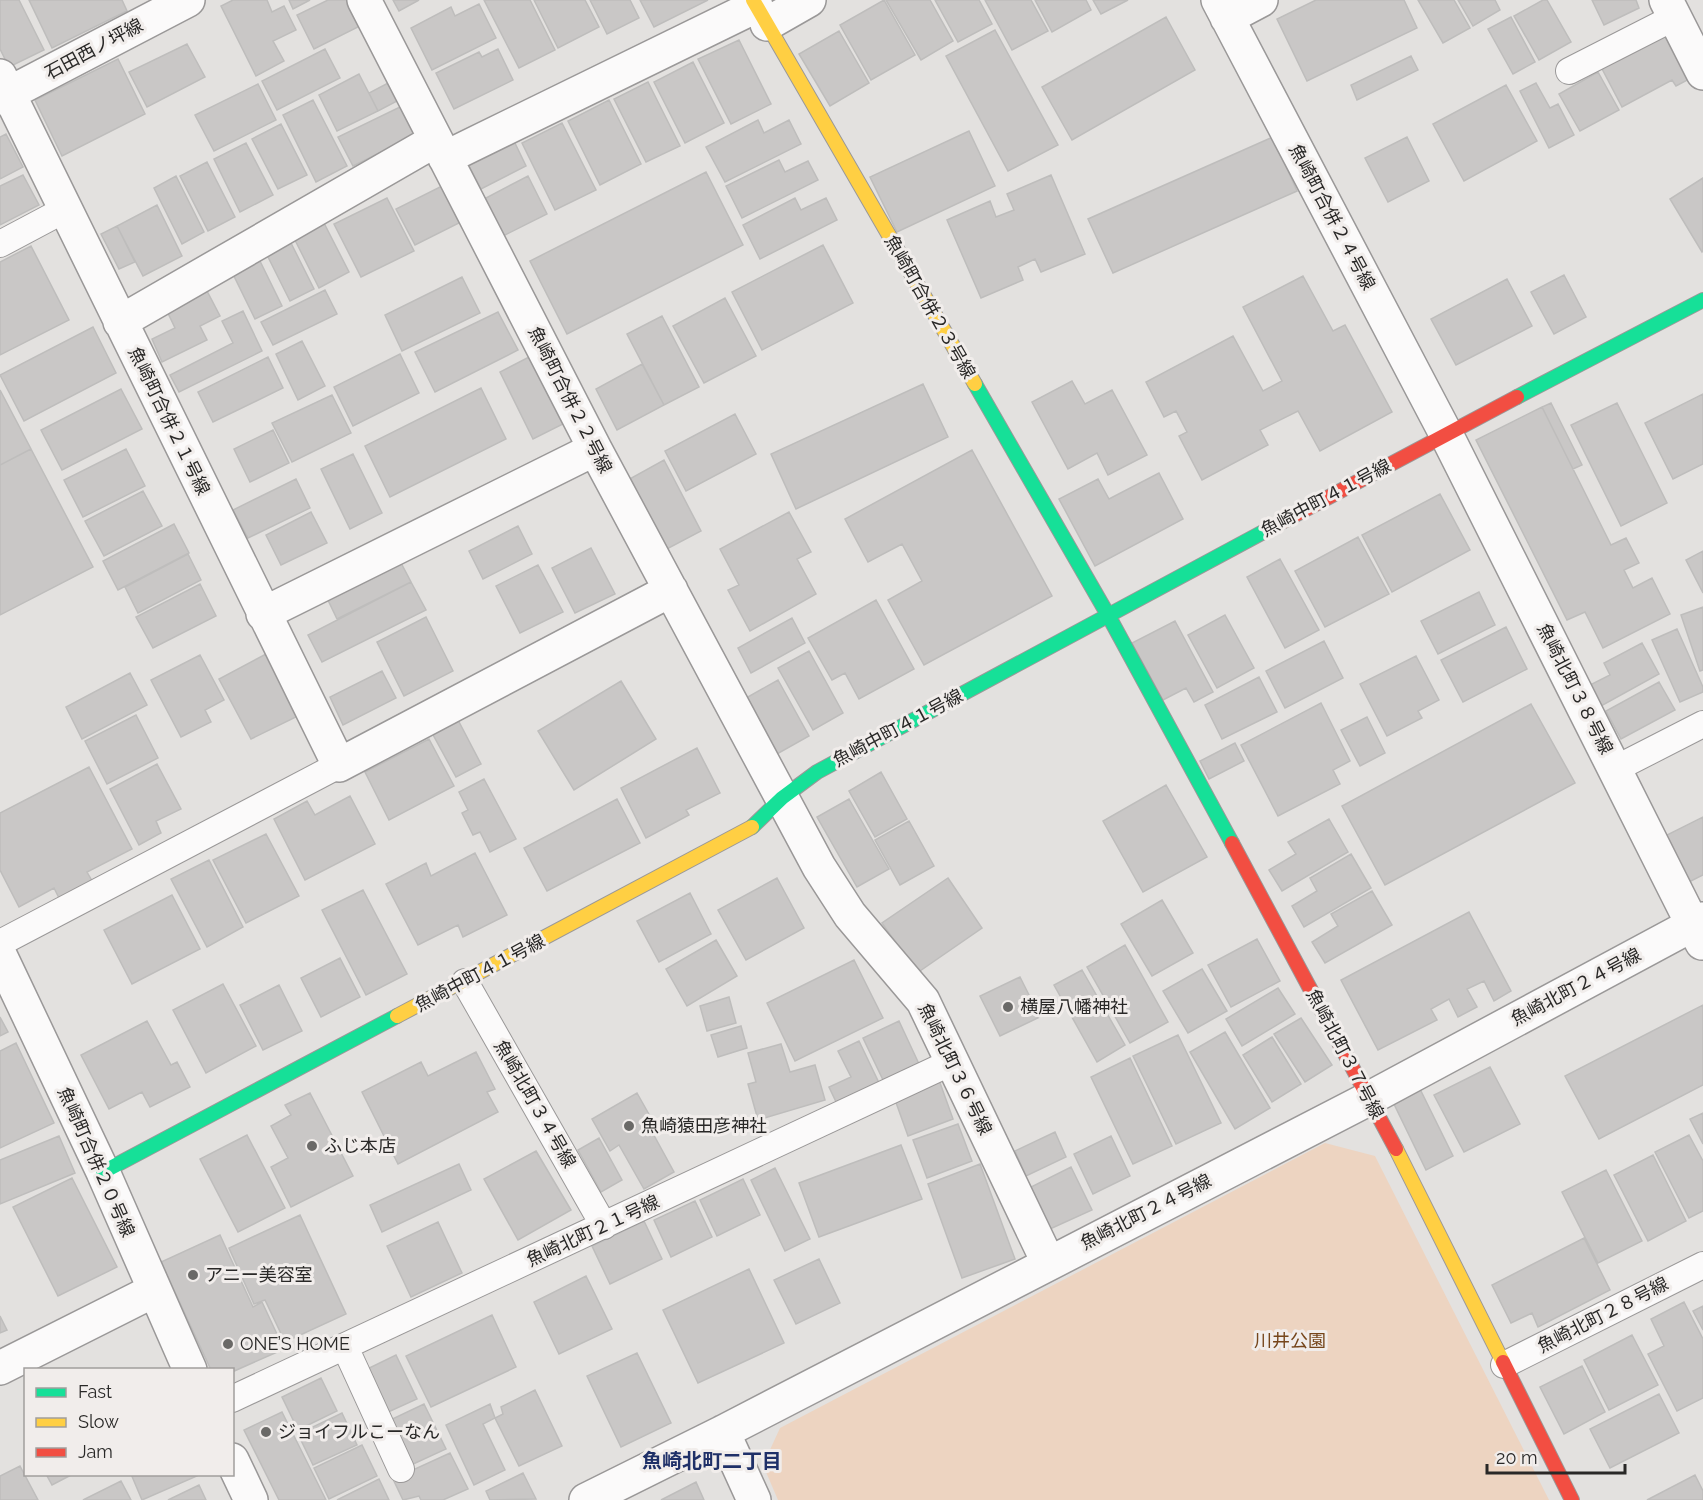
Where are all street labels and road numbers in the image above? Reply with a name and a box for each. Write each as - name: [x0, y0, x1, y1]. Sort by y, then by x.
- street label: 石田西ノ坪線: [41, 14, 146, 83]
- street label: 魚崎町合併２４号線: [1285, 140, 1380, 293]
- street label: 魚崎町合併２３号線: [881, 231, 980, 382]
- street label: 魚崎町合併２２号線: [524, 323, 617, 477]
- street label: 魚崎町合併２１号線: [125, 343, 214, 498]
- street label: 魚崎中町４１号線: [1257, 454, 1394, 541]
- street label: 魚崎北町３８号線: [1533, 620, 1617, 758]
- street label: 魚崎中町４１号線: [829, 684, 966, 771]
- street label: 魚崎中町４１号線: [411, 929, 548, 1016]
- street label: 魚崎北町２４号線: [1507, 943, 1644, 1030]
- street label: 魚崎北町３７号線: [1302, 985, 1389, 1122]
- street label: 魚崎北町３６号線: [914, 999, 996, 1138]
- street label: 魚崎北町３４号線: [490, 1036, 581, 1171]
- street label: 魚崎町合併２０号線: [54, 1084, 139, 1240]
- street label: 魚崎北町２４号線: [1077, 1170, 1215, 1254]
- street label: 魚崎北町２１号線: [523, 1191, 662, 1270]
- street label: 魚崎北町２８号線: [1534, 1273, 1672, 1357]

